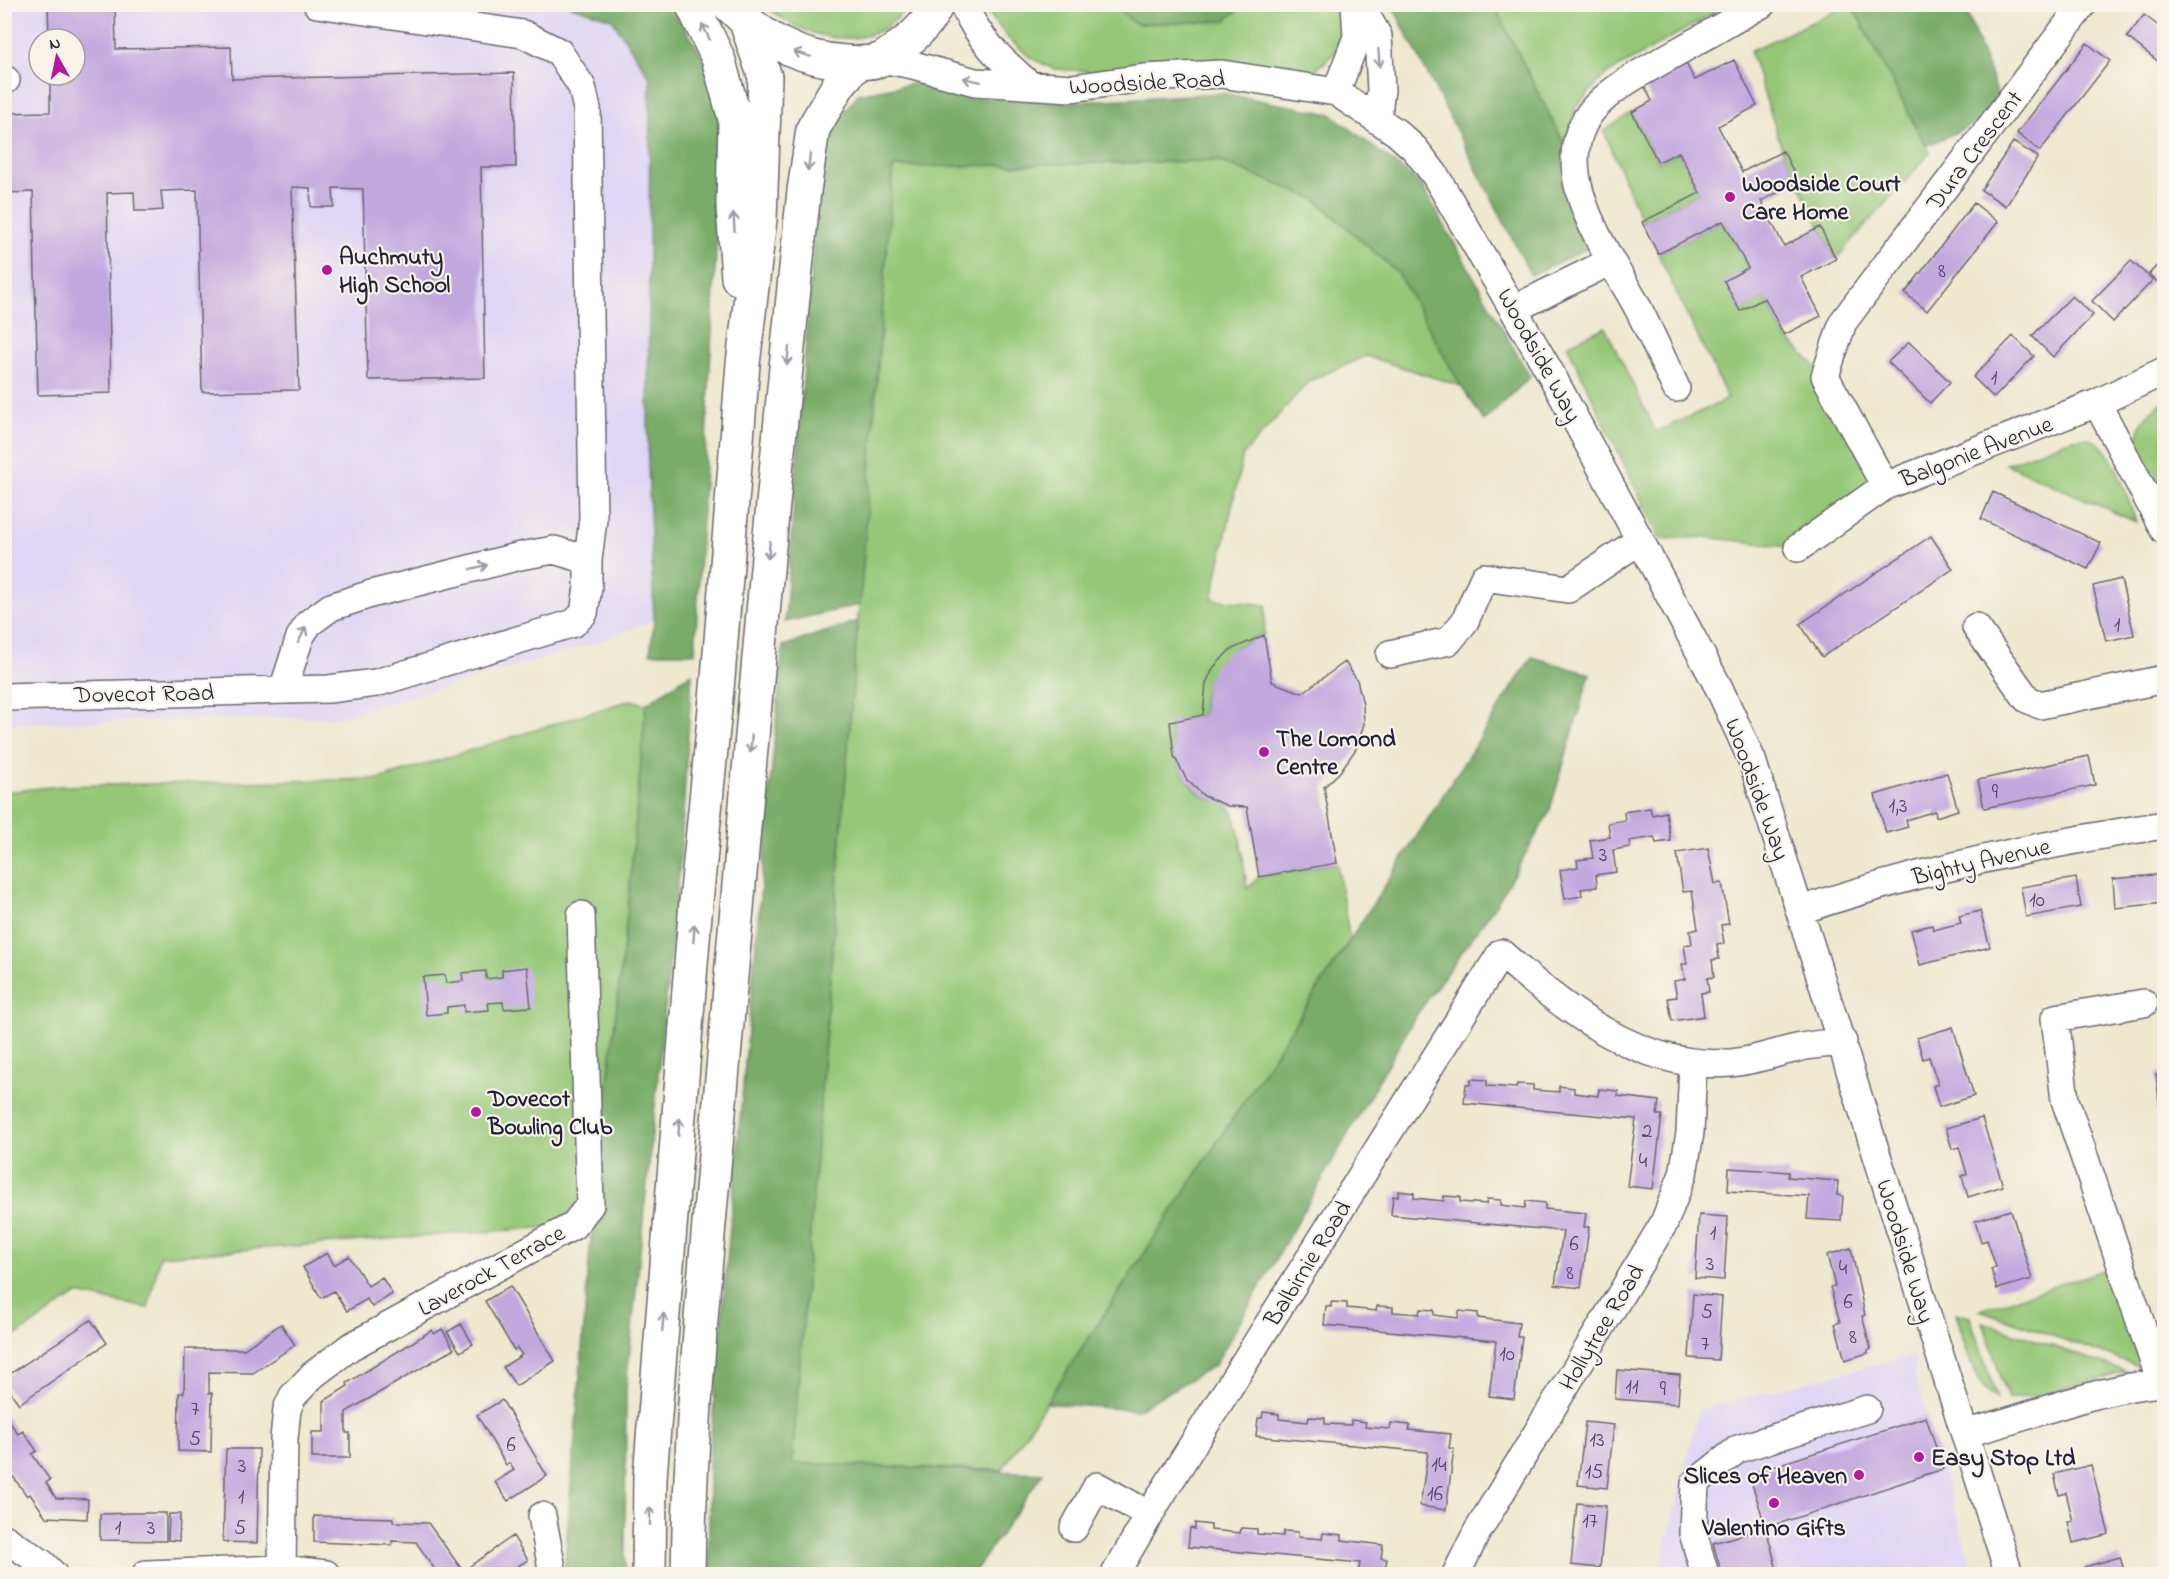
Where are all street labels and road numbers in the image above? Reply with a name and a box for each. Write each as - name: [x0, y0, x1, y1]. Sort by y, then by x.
- street label: Woodside Road: [1068, 63, 1226, 106]
- street label: Dura Crescent: [1919, 84, 2033, 220]
- street label: Woodside Way: [1486, 283, 1589, 430]
- street label: Balgonie Avenue: [1894, 408, 2059, 499]
- street label: Dovecot Road: [73, 677, 215, 714]
- street label: Woodside Way: [1713, 714, 1798, 866]
- street label: Bighty Avenue: [1908, 830, 2055, 898]
- street label: Woodside Way: [1864, 1175, 1942, 1328]
- street label: Balbirnie Road: [1256, 1194, 1362, 1335]
- street label: Laverock Terrace: [412, 1217, 572, 1327]
- street label: Hollytree Road: [1551, 1258, 1656, 1399]

